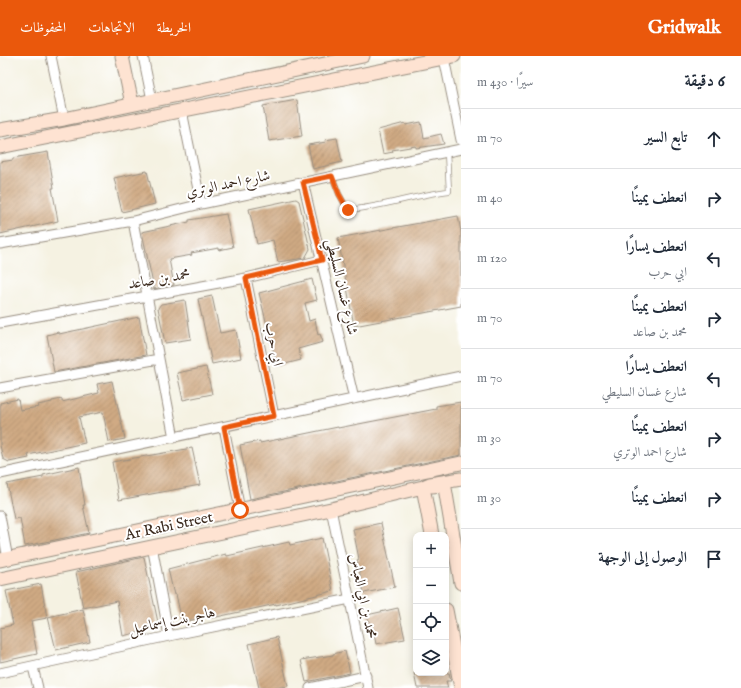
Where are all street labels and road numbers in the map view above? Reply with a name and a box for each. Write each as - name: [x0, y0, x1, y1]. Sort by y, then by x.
- street label: شارع احمد الوتري: [184, 166, 272, 205]
- street label: شارع غسان السليطي: [318, 237, 362, 338]
- street label: محمد بن صاعد: [127, 264, 192, 294]
- street label: ابي حرب: [258, 320, 288, 368]
- street label: Ar Rabi Street: [122, 507, 215, 545]
- street label: محمد بن ابي العباس: [343, 552, 381, 641]
- street label: هاجر بنت إسماعيل: [127, 603, 217, 640]

